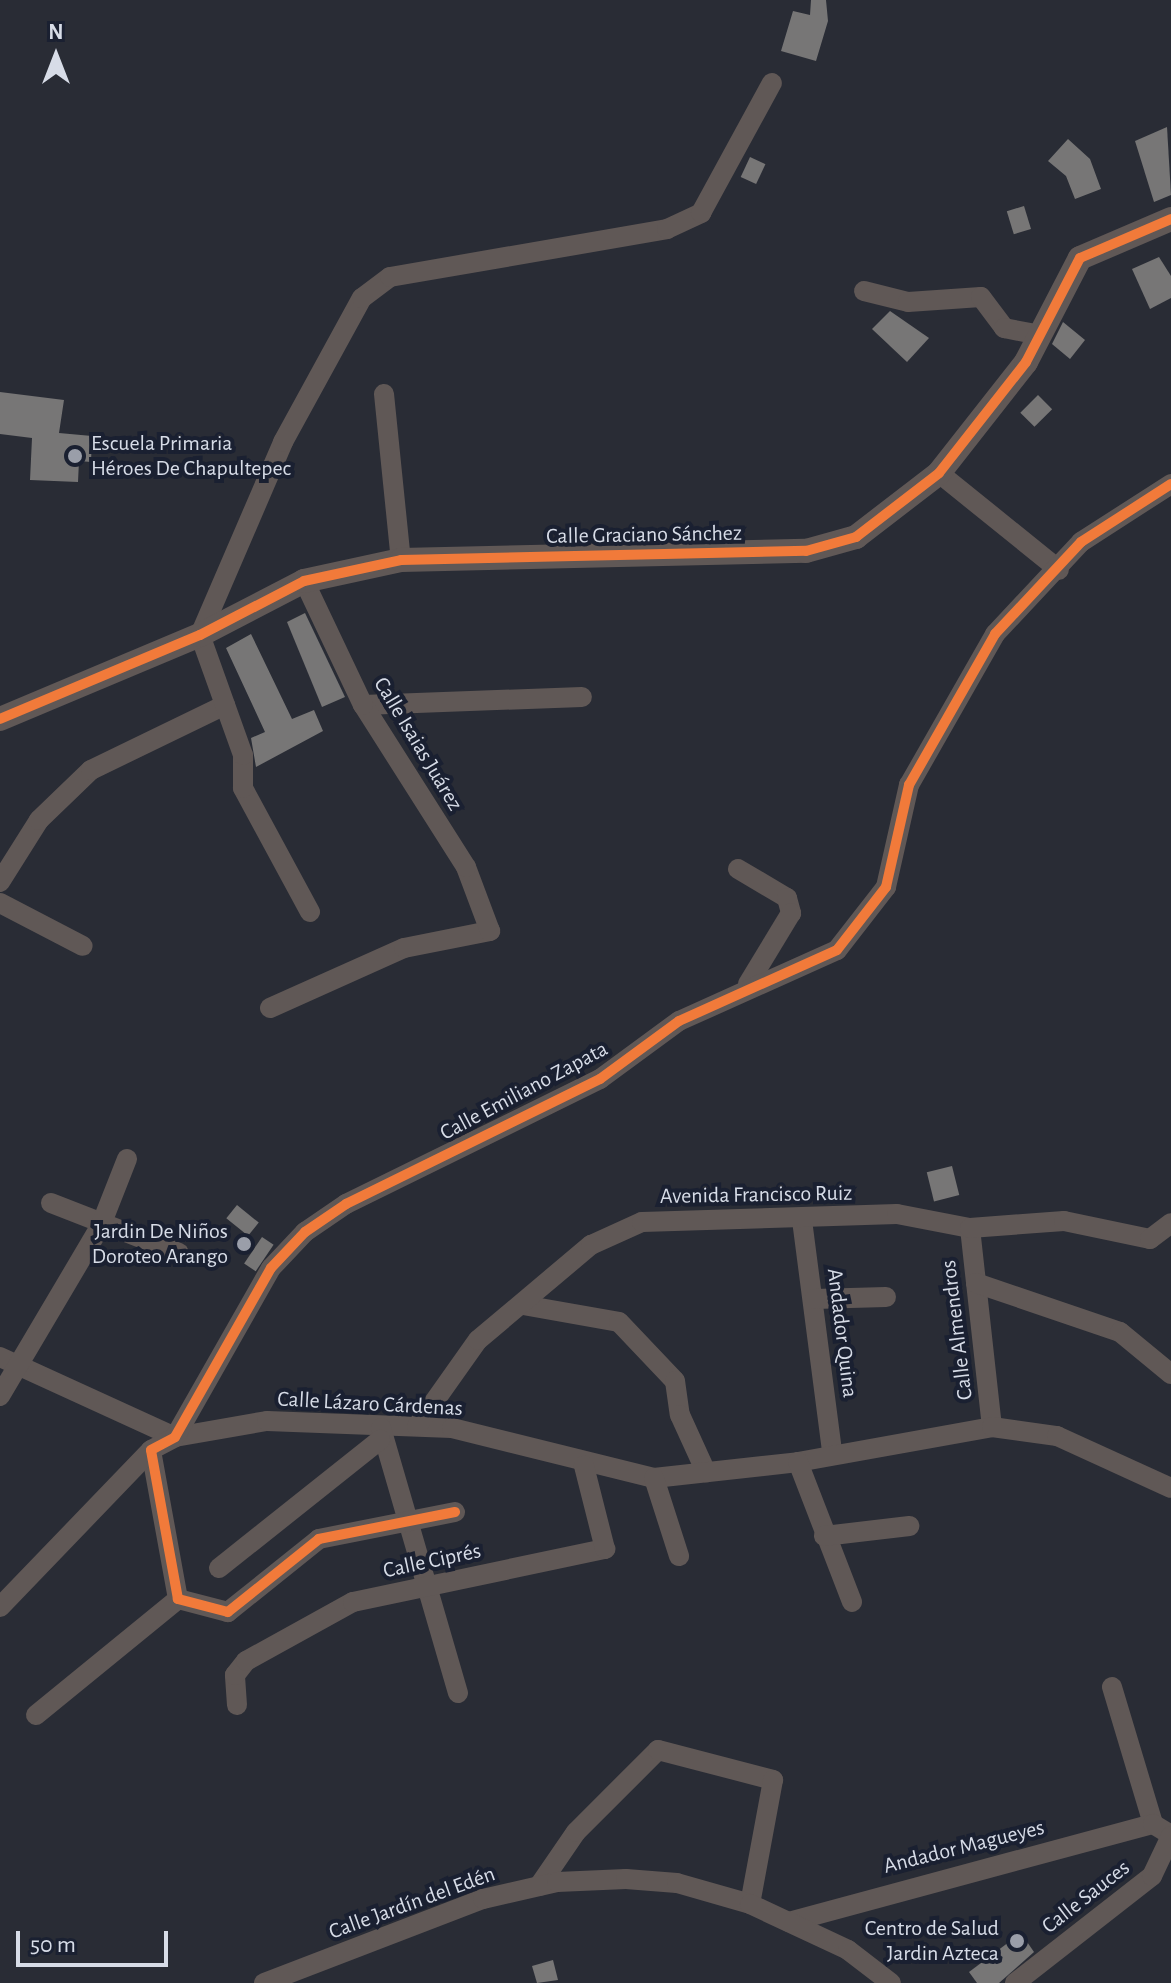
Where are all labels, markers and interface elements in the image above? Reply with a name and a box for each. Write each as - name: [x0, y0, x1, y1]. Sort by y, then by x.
- north arrow: [16, 16, 96, 96]
- text: N: [48, 21, 64, 43]
- place label: Escuela Primaria Héroes De Chapultepec: [91, 430, 291, 482]
- marker: Escuela Primaria Héroes De Chapultepec: [66, 447, 84, 465]
- street label: Calle Graciano Sánchez: [546, 520, 742, 550]
- street label: Calle Isaias Juárez: [368, 672, 468, 816]
- street label: Calle Emiliano Zapata: [436, 1036, 612, 1146]
- street label: Avenida Francisco Ruiz: [660, 1180, 852, 1210]
- place label: Jardin De Niños Doroteo Arango: [92, 1218, 228, 1270]
- marker: Jardin De Niños Doroteo Arango: [235, 1235, 253, 1253]
- street label: Calle Almendros: [935, 1258, 979, 1402]
- street label: Andador Quina: [821, 1267, 863, 1399]
- street label: Calle Lázaro Cárdenas: [277, 1386, 463, 1422]
- street label: Calle Ciprés: [381, 1538, 483, 1584]
- street label: Andador Magueyes: [881, 1814, 1047, 1880]
- street label: Calle Sauces: [1037, 1854, 1135, 1940]
- street label: Calle Jardín del Edén: [325, 1861, 499, 1945]
- scale bar: [20, 1915, 172, 1965]
- place label: Centro de Salud Jardin Azteca: [865, 1915, 999, 1966]
- marker: Centro de Salud Jardin Azteca: [1006, 1930, 1028, 1952]
- text: 50 m: [30, 1933, 76, 1957]

